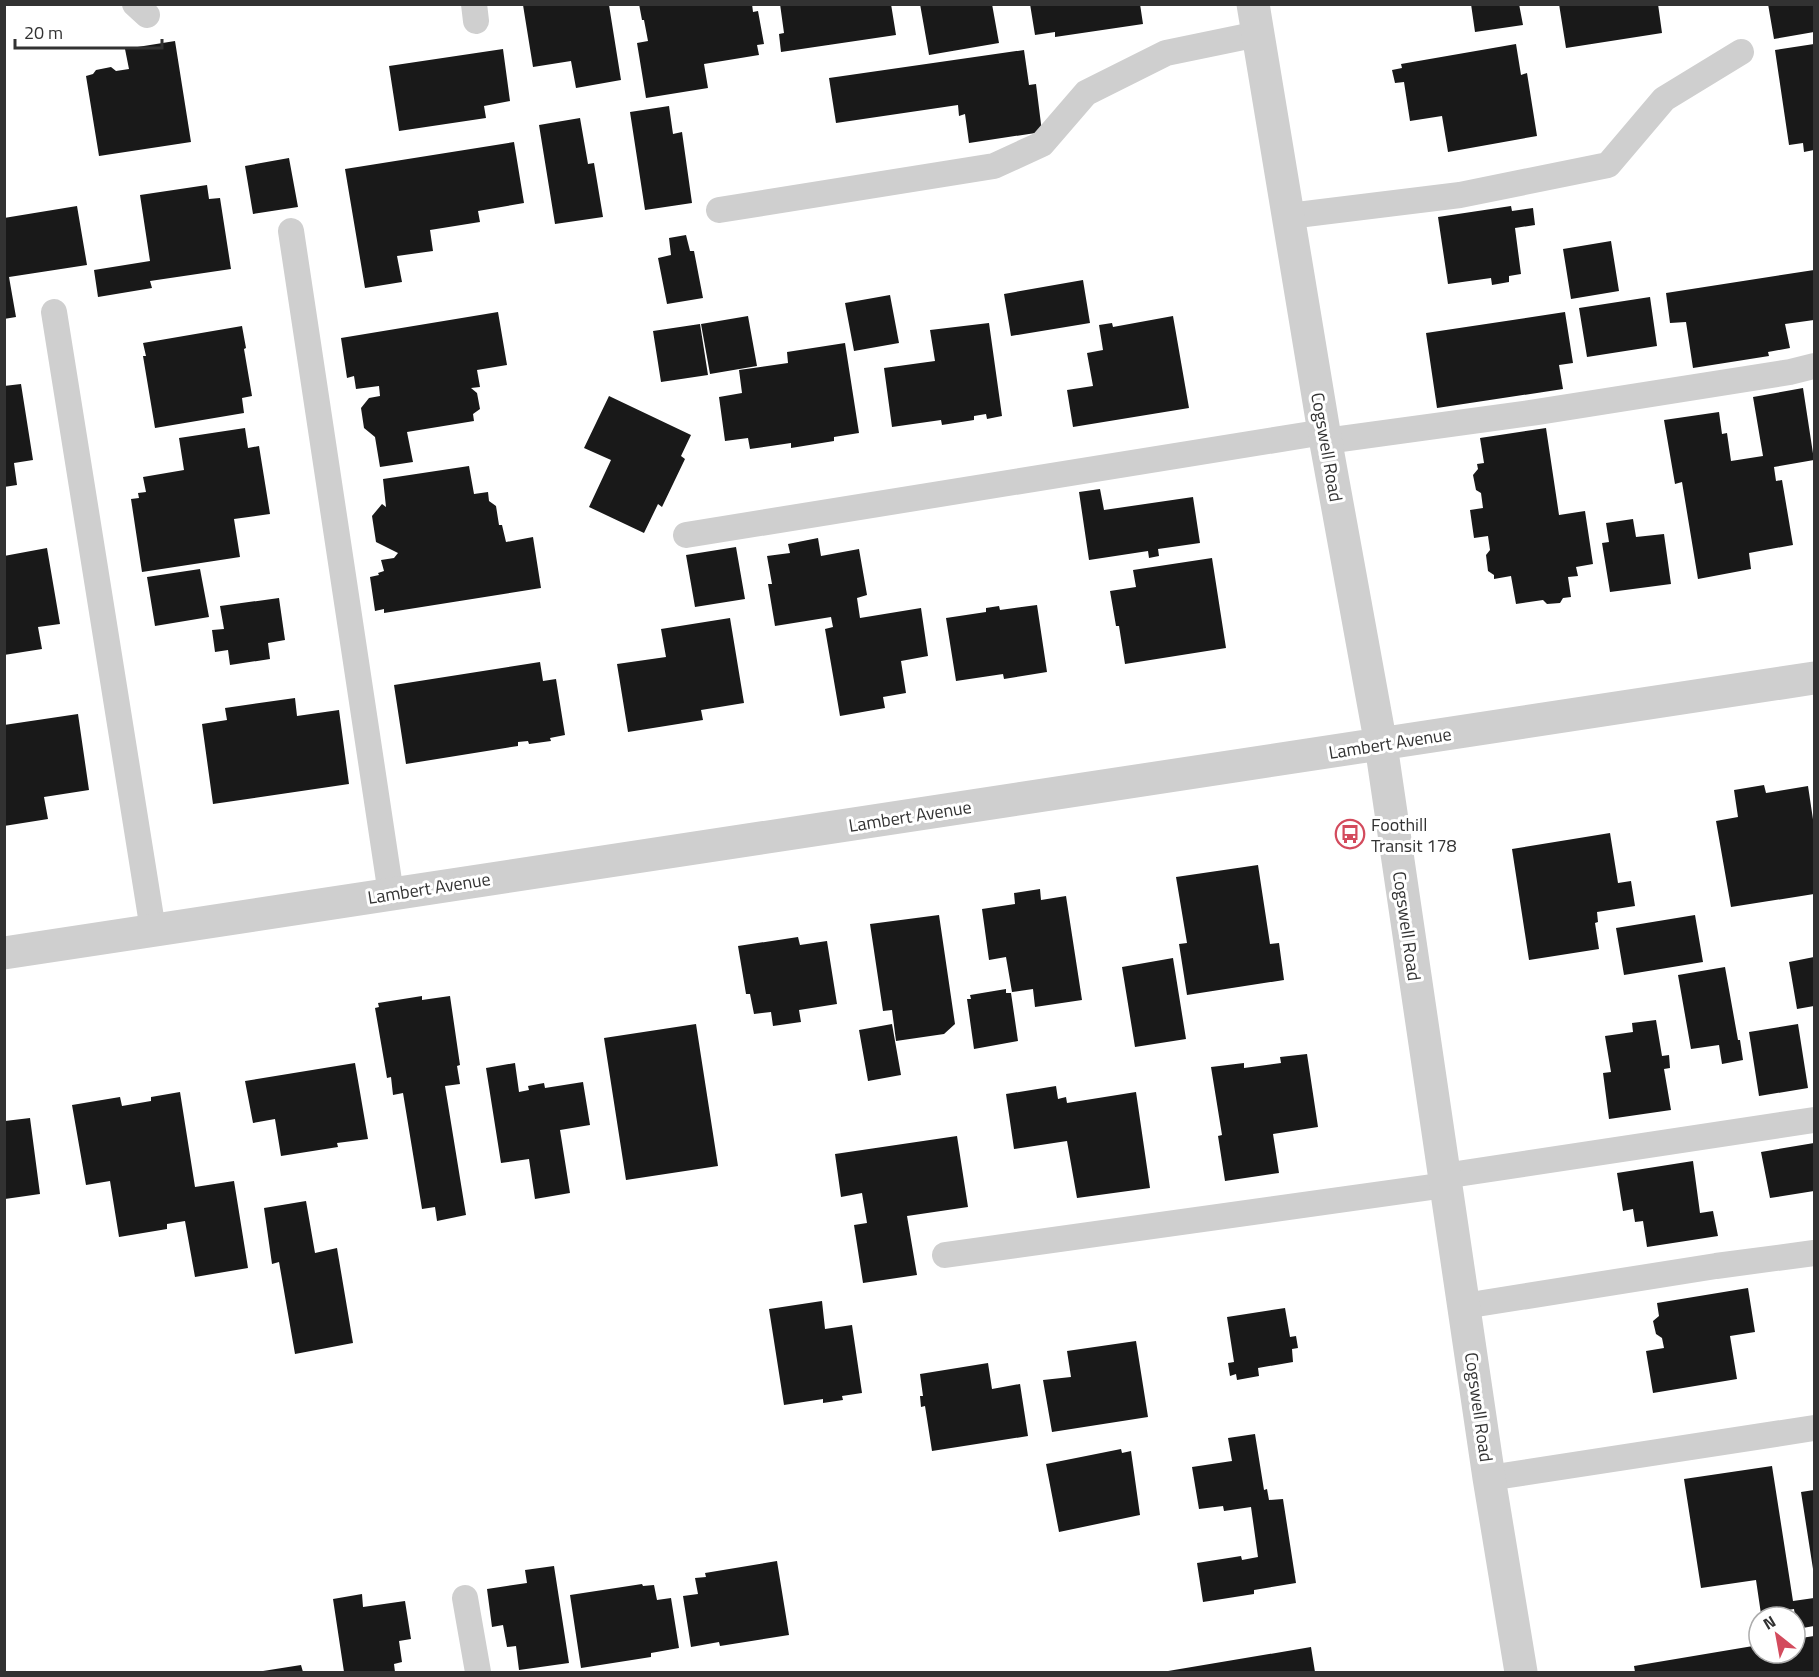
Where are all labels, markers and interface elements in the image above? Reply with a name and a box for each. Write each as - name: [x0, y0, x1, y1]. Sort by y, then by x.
- scale bar: [15, 12, 162, 50]
- text: 20 m: [24, 19, 63, 46]
- street label: Cogswell Road: [1304, 390, 1350, 504]
- street label: Lambert Avenue: [1327, 720, 1453, 766]
- street label: Lambert Avenue: [847, 793, 973, 839]
- place label: Foothill Transit 178: [1371, 811, 1457, 859]
- bus stop icon: Foothill Transit 178: [1334, 818, 1366, 850]
- street label: Lambert Avenue: [366, 865, 492, 911]
- street label: Cogswell Road: [1386, 869, 1428, 983]
- street label: Cogswell Road: [1458, 1350, 1500, 1464]
- north arrow: [1747, 1605, 1807, 1665]
- text: N: [1758, 1609, 1780, 1635]

